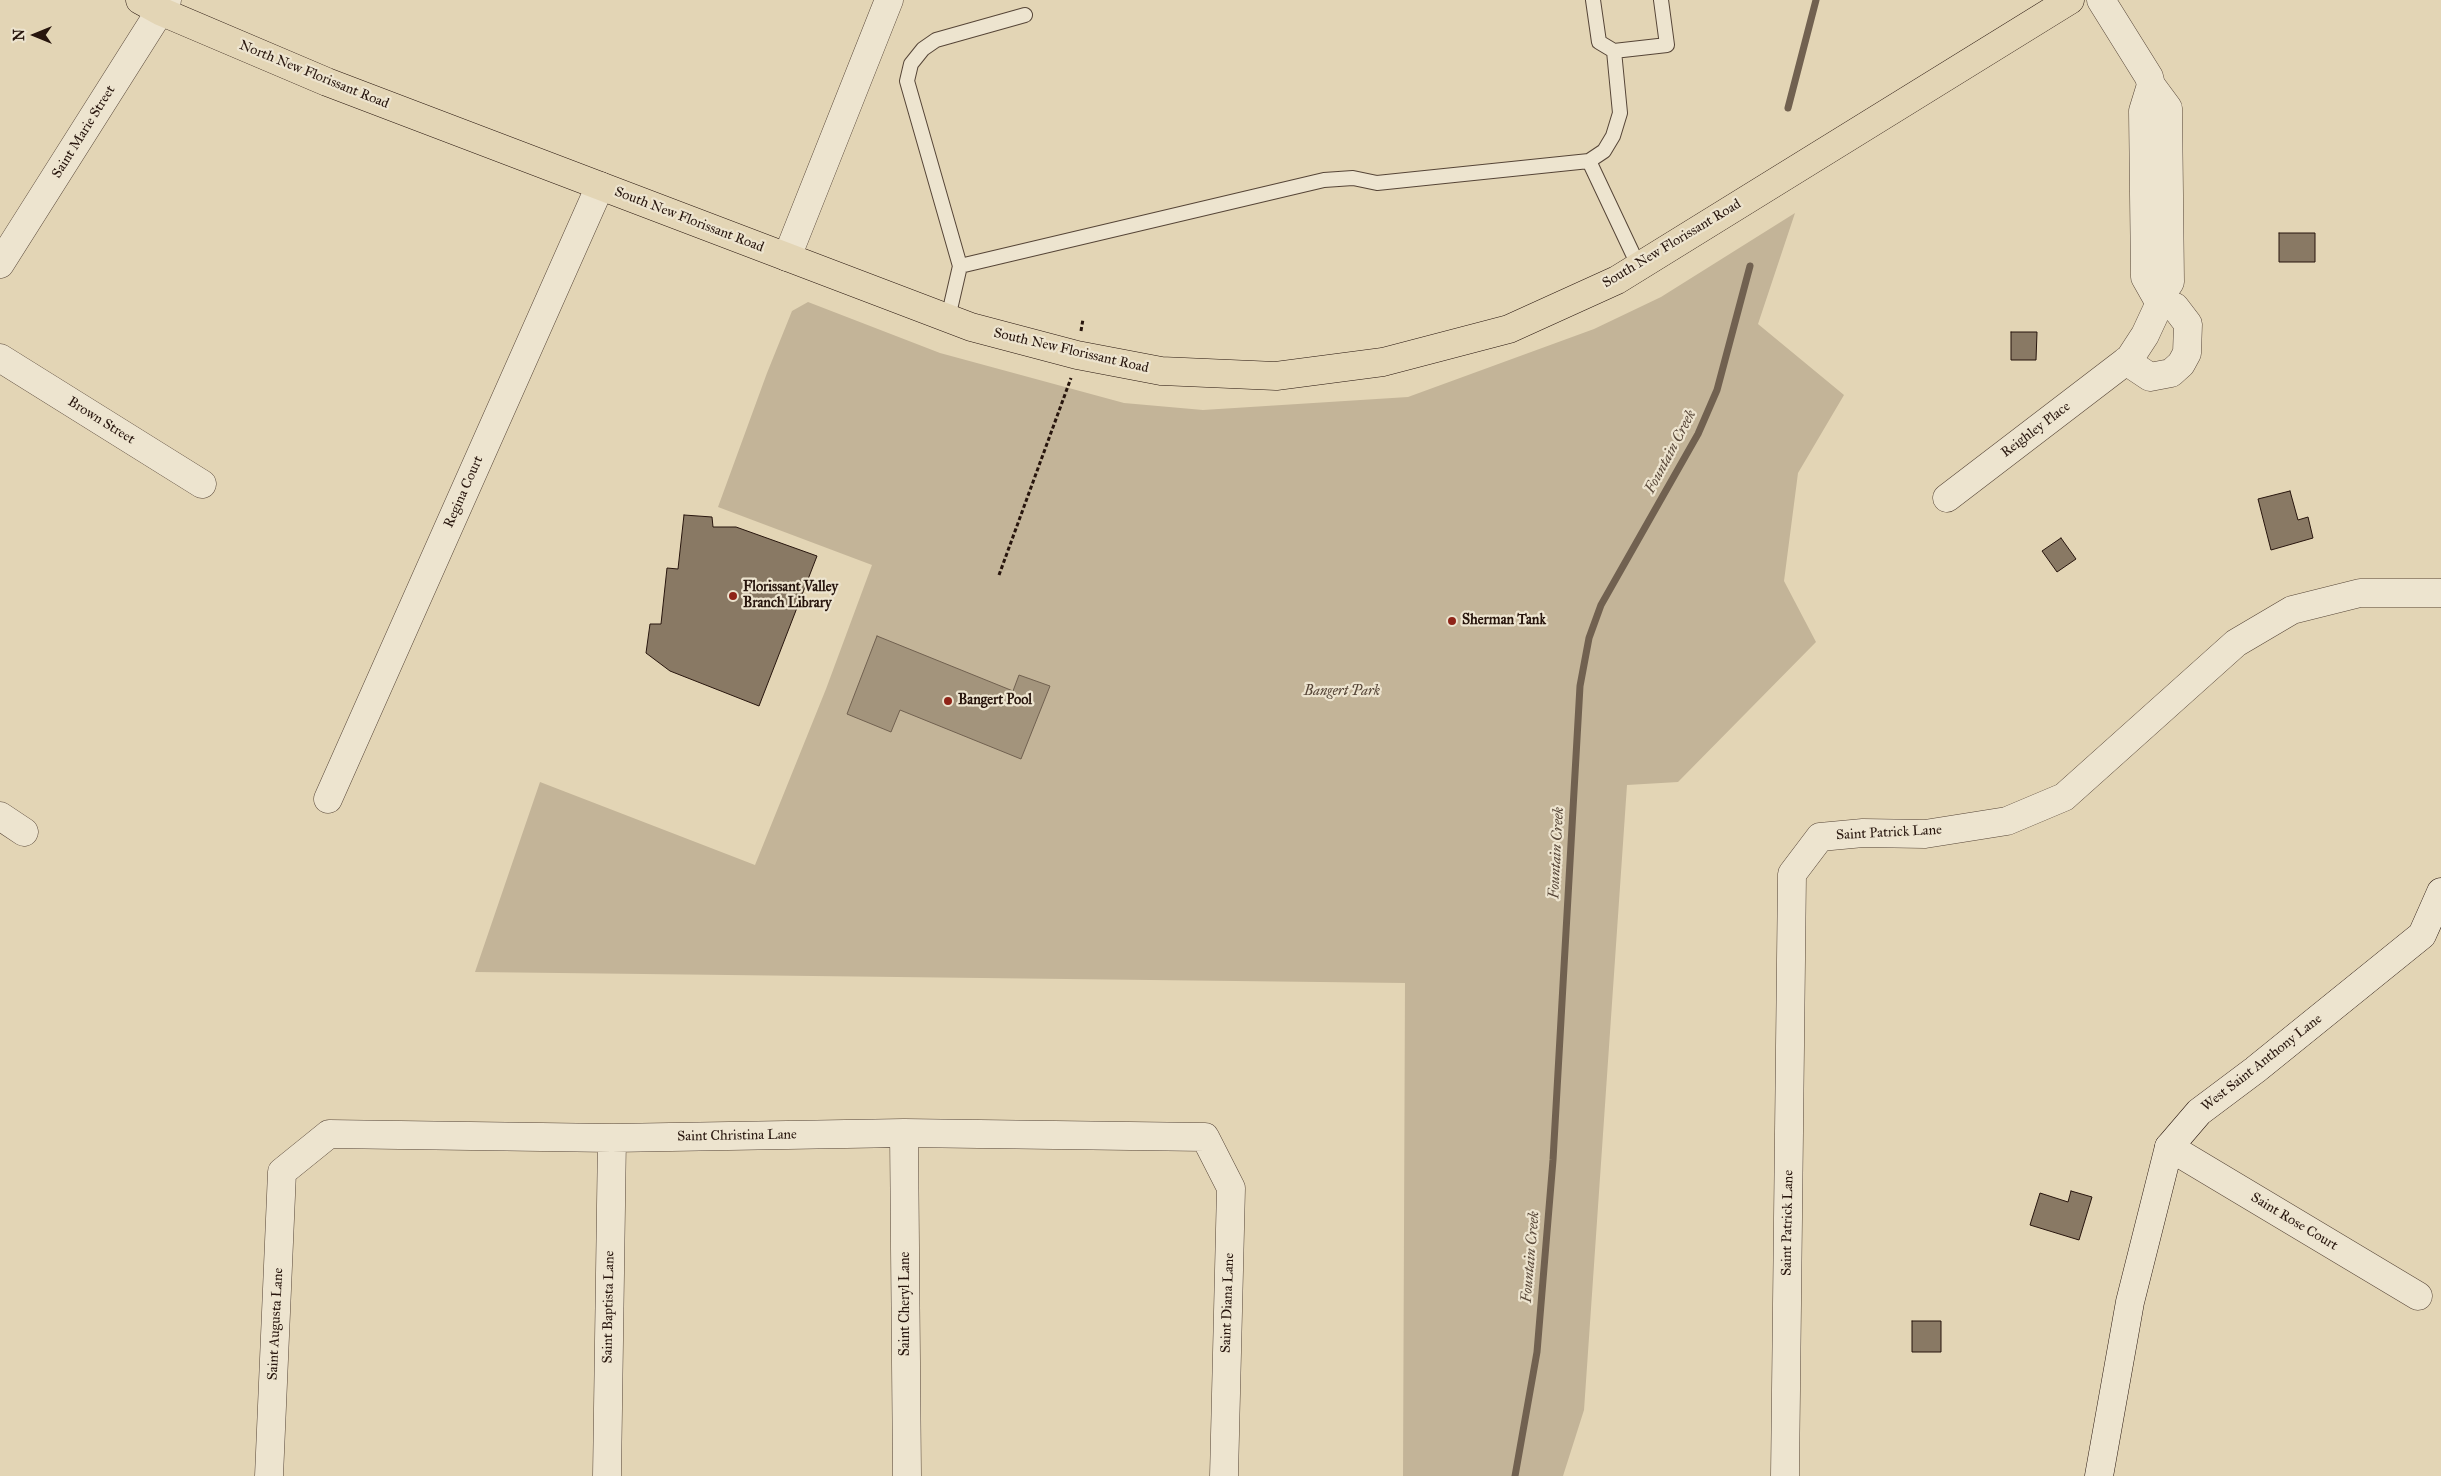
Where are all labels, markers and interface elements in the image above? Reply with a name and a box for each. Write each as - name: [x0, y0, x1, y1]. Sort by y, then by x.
- north arrow: [10, 10, 60, 60]
- text: N: [11, 29, 28, 41]
- street label: North New Florissant Road: [237, 37, 391, 113]
- street label: Saint Marie Street: [49, 82, 119, 182]
- street label: South New Florissant Road: [612, 184, 766, 256]
- street label: South New Florissant Road: [1600, 196, 1744, 292]
- street label: South New Florissant Road: [992, 325, 1150, 377]
- street label: Brown Street: [64, 394, 138, 448]
- street label: Reighley Place: [1998, 399, 2074, 461]
- water label: Fountain Creek: [1642, 407, 1700, 497]
- street label: Regina Court: [441, 453, 487, 531]
- place label: Florissant Valley Branch Library: [743, 580, 838, 612]
- marker: Florissant Valley Branch Library: [727, 590, 739, 602]
- place label: Sherman Tank: [1462, 613, 1546, 629]
- marker: Sherman Tank: [1446, 615, 1458, 627]
- park label: Bangert Park: [1304, 684, 1380, 700]
- place label: Bangert Pool: [958, 693, 1032, 709]
- marker: Bangert Pool: [942, 695, 954, 707]
- water label: Fountain Creek: [1546, 807, 1568, 899]
- street label: Saint Patrick Lane: [1836, 822, 1942, 844]
- street label: West Saint Anthony Lane: [2198, 1011, 2326, 1115]
- street label: Saint Christina Lane: [677, 1127, 797, 1145]
- street label: Saint Patrick Lane: [1779, 1170, 1797, 1276]
- street label: Saint Rose Court: [2247, 1189, 2341, 1255]
- water label: Fountain Creek: [1518, 1210, 1544, 1304]
- street label: Saint Baptista Lane: [600, 1250, 618, 1364]
- street label: Saint Cheryl Lane: [898, 1252, 914, 1356]
- street label: Saint Diana Lane: [1218, 1253, 1238, 1353]
- street label: Saint Augusta Lane: [265, 1267, 287, 1381]

